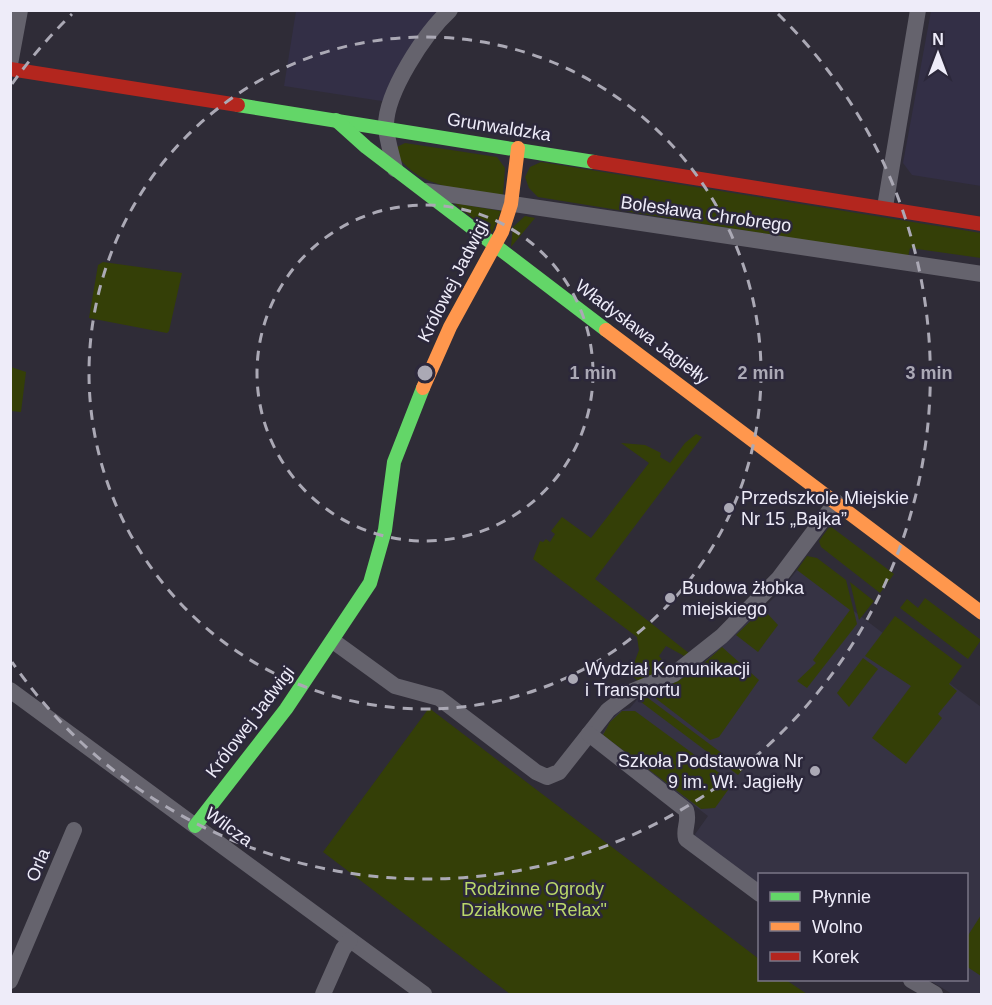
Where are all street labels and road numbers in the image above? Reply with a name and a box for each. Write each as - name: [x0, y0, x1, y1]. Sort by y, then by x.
- street label: Grunwaldzka: [446, 109, 553, 145]
- street label: Bolesława Chrobrego: [619, 192, 793, 236]
- street label: Królowej Jadwigi: [414, 217, 492, 345]
- street label: Władysława Jagiełły: [572, 276, 712, 388]
- street label: Królowej Jadwigi: [202, 662, 298, 782]
- street label: Wilcza: [202, 803, 257, 851]
- street label: Orla: [22, 845, 54, 885]

